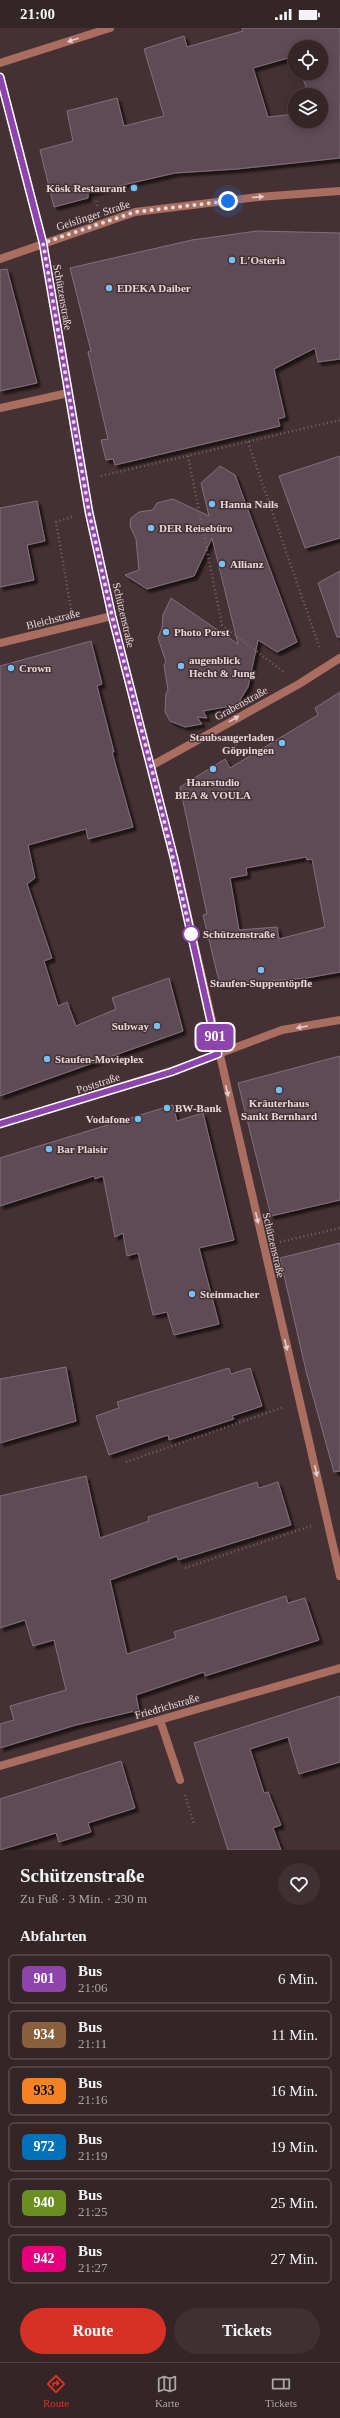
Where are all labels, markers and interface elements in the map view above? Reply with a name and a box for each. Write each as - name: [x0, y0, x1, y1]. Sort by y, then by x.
- text: 21:00: [20, 6, 55, 22]
- one-way arrow: [66, 37, 78, 43]
- map controls: [288, 40, 328, 128]
- button: locate: [288, 40, 328, 80]
- button: layers: [288, 88, 328, 128]
- place label: Kösk Restaurant: [46, 182, 126, 194]
- marker: Kösk Restaurant: [129, 183, 139, 193]
- your location: [218, 191, 238, 211]
- one-way arrow: [252, 194, 264, 201]
- street label: Geislinger Straße: [55, 197, 131, 233]
- place label: L'Osteria: [240, 254, 286, 266]
- marker: L'Osteria: [227, 255, 237, 265]
- street label: Schützenstraße: [51, 263, 75, 331]
- place label: EDEKA Daiber: [117, 282, 191, 294]
- marker: EDEKA Daiber: [104, 283, 114, 293]
- place label: Hanna Nails: [220, 498, 279, 510]
- marker: Hanna Nails: [207, 499, 217, 509]
- place label: DER Reisebüro: [159, 522, 233, 534]
- marker: DER Reisebüro: [146, 523, 156, 533]
- place label: Allianz: [230, 558, 264, 570]
- marker: Allianz: [217, 559, 227, 569]
- street label: Schützenstraße: [111, 581, 137, 649]
- street label: Bleichstraße: [25, 607, 81, 631]
- place label: Photo Porst: [174, 626, 230, 638]
- marker: Photo Porst: [161, 627, 171, 637]
- place label: augenblick Hecht & Jung: [189, 654, 256, 679]
- marker: augenblick Hecht & Jung: [176, 661, 186, 671]
- place label: Crown: [19, 662, 51, 674]
- marker: Crown: [6, 663, 16, 673]
- street label: Grabenstraße: [212, 683, 270, 722]
- one-way arrow: [228, 716, 240, 723]
- place label: Staubsaugerladen Göppingen: [190, 731, 274, 756]
- marker: Staubsaugerladen Göppingen: [277, 738, 287, 748]
- marker: Haarstudio BEA & VOULA: [208, 764, 218, 774]
- place label: Haarstudio BEA & VOULA: [175, 776, 251, 801]
- marker: Schützenstraße: [182, 925, 200, 943]
- place label: Schützenstraße: [203, 928, 275, 940]
- marker: Staufen-Suppentöpfle: [256, 965, 266, 975]
- place label: Staufen-Suppentöpfle: [210, 977, 312, 989]
- place label: Subway: [112, 1020, 150, 1032]
- marker: Subway: [152, 1021, 162, 1031]
- line badge: 901: [192, 1024, 238, 1050]
- one-way arrow: [295, 1024, 308, 1030]
- text: 901: [205, 1029, 226, 1044]
- place label: Staufen-Movieplex: [55, 1053, 144, 1065]
- marker: Staufen-Movieplex: [42, 1054, 52, 1064]
- street label: Poststraße: [75, 1070, 121, 1096]
- one-way arrow: [225, 1085, 231, 1098]
- marker: Kräuterhaus Sankt Bernhard: [274, 1085, 284, 1095]
- place label: Kräuterhaus Sankt Bernhard: [241, 1097, 317, 1122]
- place label: BW-Bank: [175, 1102, 223, 1114]
- marker: BW-Bank: [162, 1103, 172, 1113]
- place label: Vodafone: [86, 1113, 130, 1125]
- marker: Vodafone: [133, 1114, 143, 1124]
- place label: Bar Plaisir: [57, 1143, 108, 1155]
- marker: Bar Plaisir: [44, 1144, 54, 1154]
- street label: Schützenstraße: [261, 1211, 287, 1279]
- one-way arrow: [254, 1212, 260, 1224]
- place label: Steinmacher: [200, 1288, 259, 1300]
- marker: Steinmacher: [187, 1289, 197, 1299]
- one-way arrow: [283, 1339, 289, 1351]
- one-way arrow: [313, 1465, 319, 1478]
- street label: Friedrichstraße: [133, 1691, 201, 1721]
- button: heart: [278, 1863, 320, 1905]
- text: Schützenstraße: [20, 1865, 145, 1886]
- text: Zu Fuß · 3 Min. · 230 m: [20, 1891, 147, 1906]
- text: Abfahrten: [20, 1928, 87, 1944]
- text: Bus: [78, 1963, 102, 1979]
- text: 901: [34, 1971, 55, 1986]
- text: 6 Min.: [278, 1971, 318, 1987]
- text: 21:06: [78, 1980, 108, 1995]
- text: Bus: [78, 2019, 102, 2035]
- text: 934: [34, 2027, 55, 2042]
- text: 11 Min.: [271, 2027, 318, 2043]
- text: 21:11: [78, 2036, 107, 2051]
- text: Bus: [78, 2075, 102, 2091]
- text: 933: [34, 2083, 55, 2098]
- text: 16 Min.: [270, 2083, 318, 2099]
- text: 21:16: [78, 2092, 108, 2107]
- text: Bus: [78, 2131, 102, 2147]
- text: 972: [34, 2139, 55, 2154]
- text: 19 Min.: [270, 2139, 318, 2155]
- text: 21:19: [78, 2148, 108, 2163]
- text: Bus: [78, 2187, 102, 2203]
- text: 940: [34, 2195, 55, 2210]
- text: 25 Min.: [270, 2195, 318, 2211]
- text: 21:25: [78, 2204, 108, 2219]
- text: Bus: [78, 2243, 102, 2259]
- text: 942: [34, 2251, 55, 2266]
- text: 27 Min.: [270, 2251, 318, 2267]
- text: 21:27: [78, 2260, 108, 2275]
- button: Route: [20, 2308, 166, 2354]
- button: Tickets: [174, 2308, 320, 2354]
- tab: Route: [43, 2373, 69, 2409]
- tab: Karte: [155, 2373, 179, 2409]
- tab: Tickets: [265, 2373, 297, 2409]

